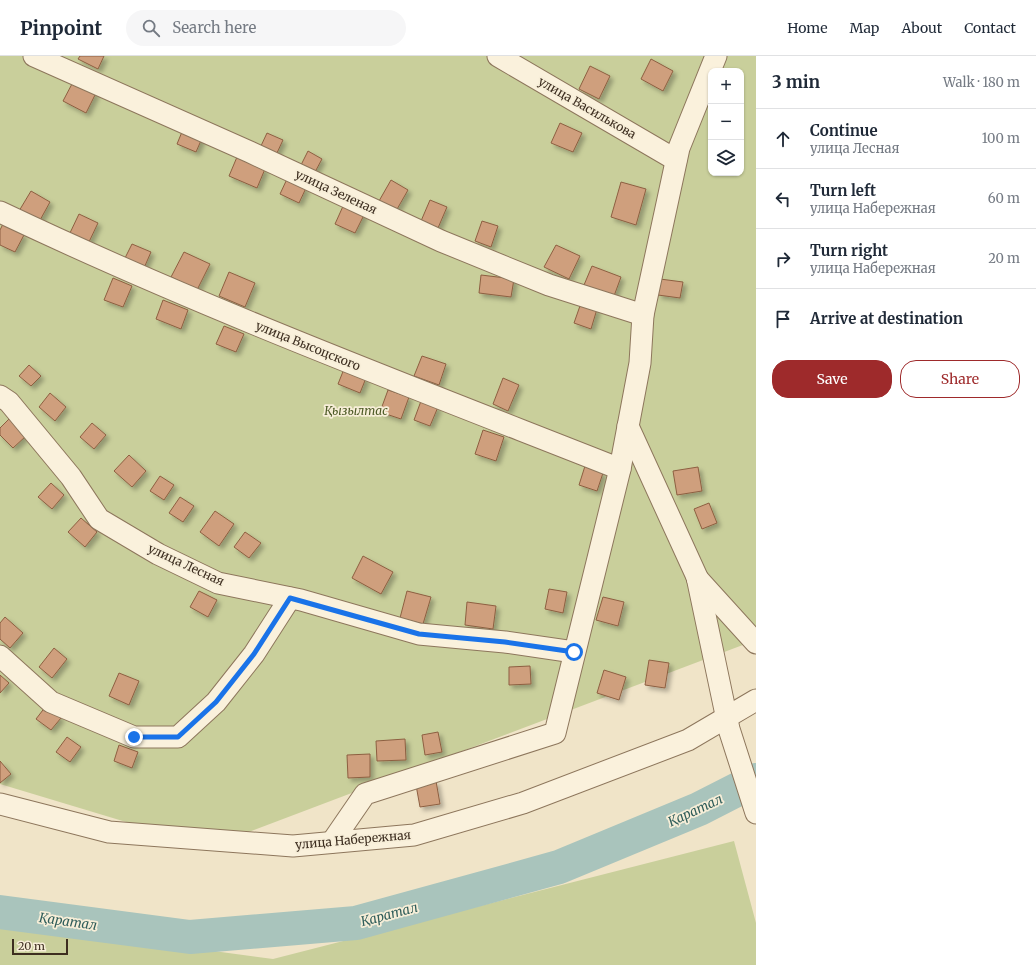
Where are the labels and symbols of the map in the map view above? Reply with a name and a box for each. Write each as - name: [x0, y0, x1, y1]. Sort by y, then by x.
- street label: улица Василькова: [536, 73, 639, 142]
- street label: улица Зеленая: [293, 166, 379, 217]
- street label: улица Высоцского: [254, 318, 363, 373]
- park label: Қызылтас: [324, 403, 388, 418]
- street label: улица Лесная: [146, 540, 227, 589]
- route start: [565, 643, 583, 661]
- route end: [125, 728, 143, 746]
- water label: Қаратал: [665, 790, 725, 830]
- street label: улица Набережная: [295, 827, 411, 852]
- water label: Қаратал: [359, 899, 419, 930]
- water label: Қаратал: [38, 909, 98, 934]
- scale bar: [12, 937, 68, 956]

